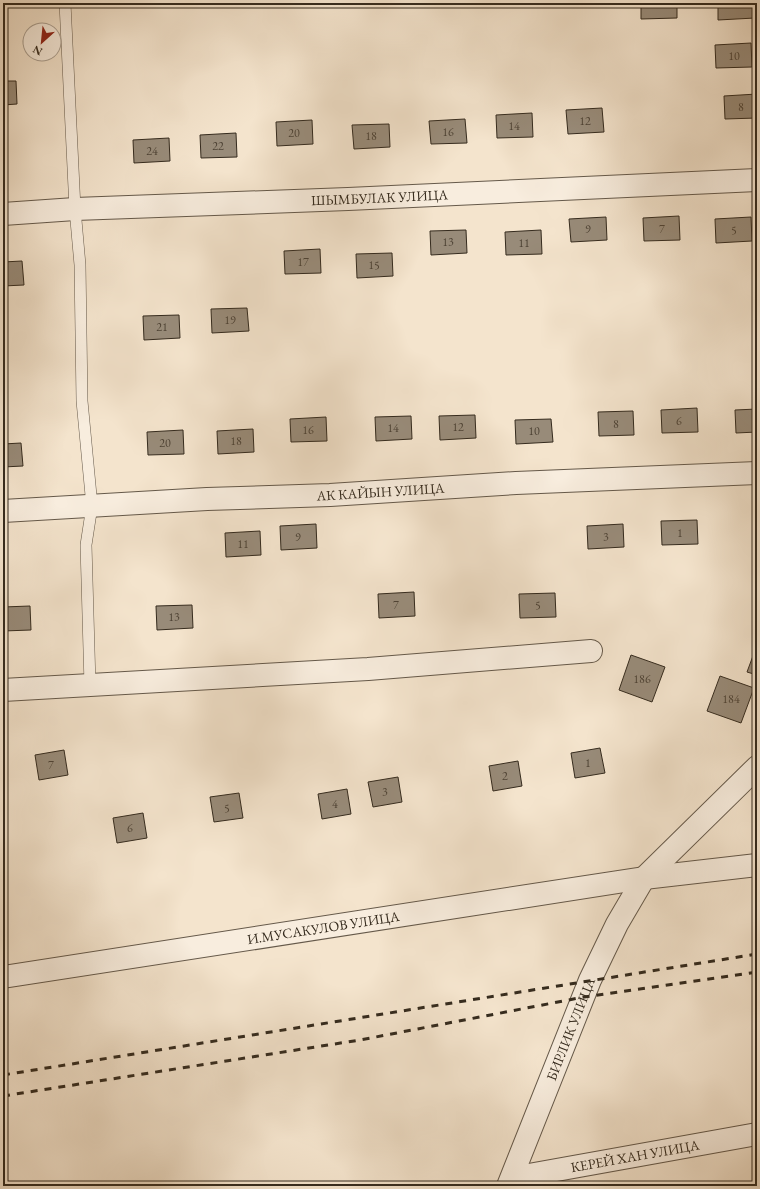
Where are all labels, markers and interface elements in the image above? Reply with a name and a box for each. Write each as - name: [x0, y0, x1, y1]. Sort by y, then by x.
- north arrow: [22, 22, 62, 62]
- text: N: [30, 43, 45, 59]
- house number: 10: [728, 48, 740, 64]
- house number: 8: [738, 99, 744, 115]
- house number: 12: [579, 113, 591, 129]
- house number: 14: [508, 118, 520, 134]
- house number: 16: [442, 124, 454, 140]
- house number: 20: [288, 125, 300, 141]
- house number: 18: [365, 128, 377, 144]
- house number: 22: [212, 138, 224, 154]
- house number: 24: [146, 143, 158, 159]
- street label: ШЫМБУЛАК УЛИЦА: [311, 185, 449, 209]
- house number: 9: [585, 221, 591, 237]
- house number: 7: [659, 221, 665, 237]
- house number: 5: [731, 222, 737, 238]
- house number: 13: [442, 234, 454, 250]
- house number: 11: [518, 235, 530, 251]
- house number: 17: [297, 254, 309, 270]
- house number: 15: [368, 257, 380, 273]
- house number: 19: [224, 312, 236, 328]
- house number: 21: [156, 319, 168, 335]
- house number: 6: [676, 413, 682, 429]
- house number: 8: [613, 416, 619, 432]
- house number: 12: [452, 419, 464, 435]
- house number: 14: [387, 420, 399, 436]
- house number: 16: [302, 422, 314, 438]
- house number: 10: [528, 423, 540, 439]
- house number: 18: [230, 433, 242, 449]
- house number: 20: [159, 435, 171, 451]
- street label: АК КАЙЫН УЛИЦА: [315, 479, 445, 504]
- house number: 1: [677, 525, 683, 541]
- house number: 9: [295, 529, 301, 545]
- house number: 3: [603, 529, 609, 545]
- house number: 11: [237, 536, 249, 552]
- house number: 7: [393, 597, 399, 613]
- house number: 5: [535, 597, 541, 613]
- house number: 13: [168, 609, 180, 625]
- house number: 186: [633, 671, 651, 687]
- house number: 184: [722, 691, 740, 707]
- house number: 1: [585, 755, 591, 771]
- house number: 7: [48, 757, 54, 773]
- house number: 2: [502, 768, 508, 784]
- house number: 3: [382, 784, 388, 800]
- house number: 4: [332, 796, 338, 812]
- house number: 5: [224, 800, 230, 816]
- house number: 6: [127, 820, 133, 836]
- street label: И.МУСАКУЛОВ УЛИЦА: [246, 907, 401, 948]
- street label: БИРЛИК УЛИЦА: [542, 975, 599, 1083]
- street label: КЕРЕЙ ХАН УЛИЦА: [569, 1135, 701, 1176]

